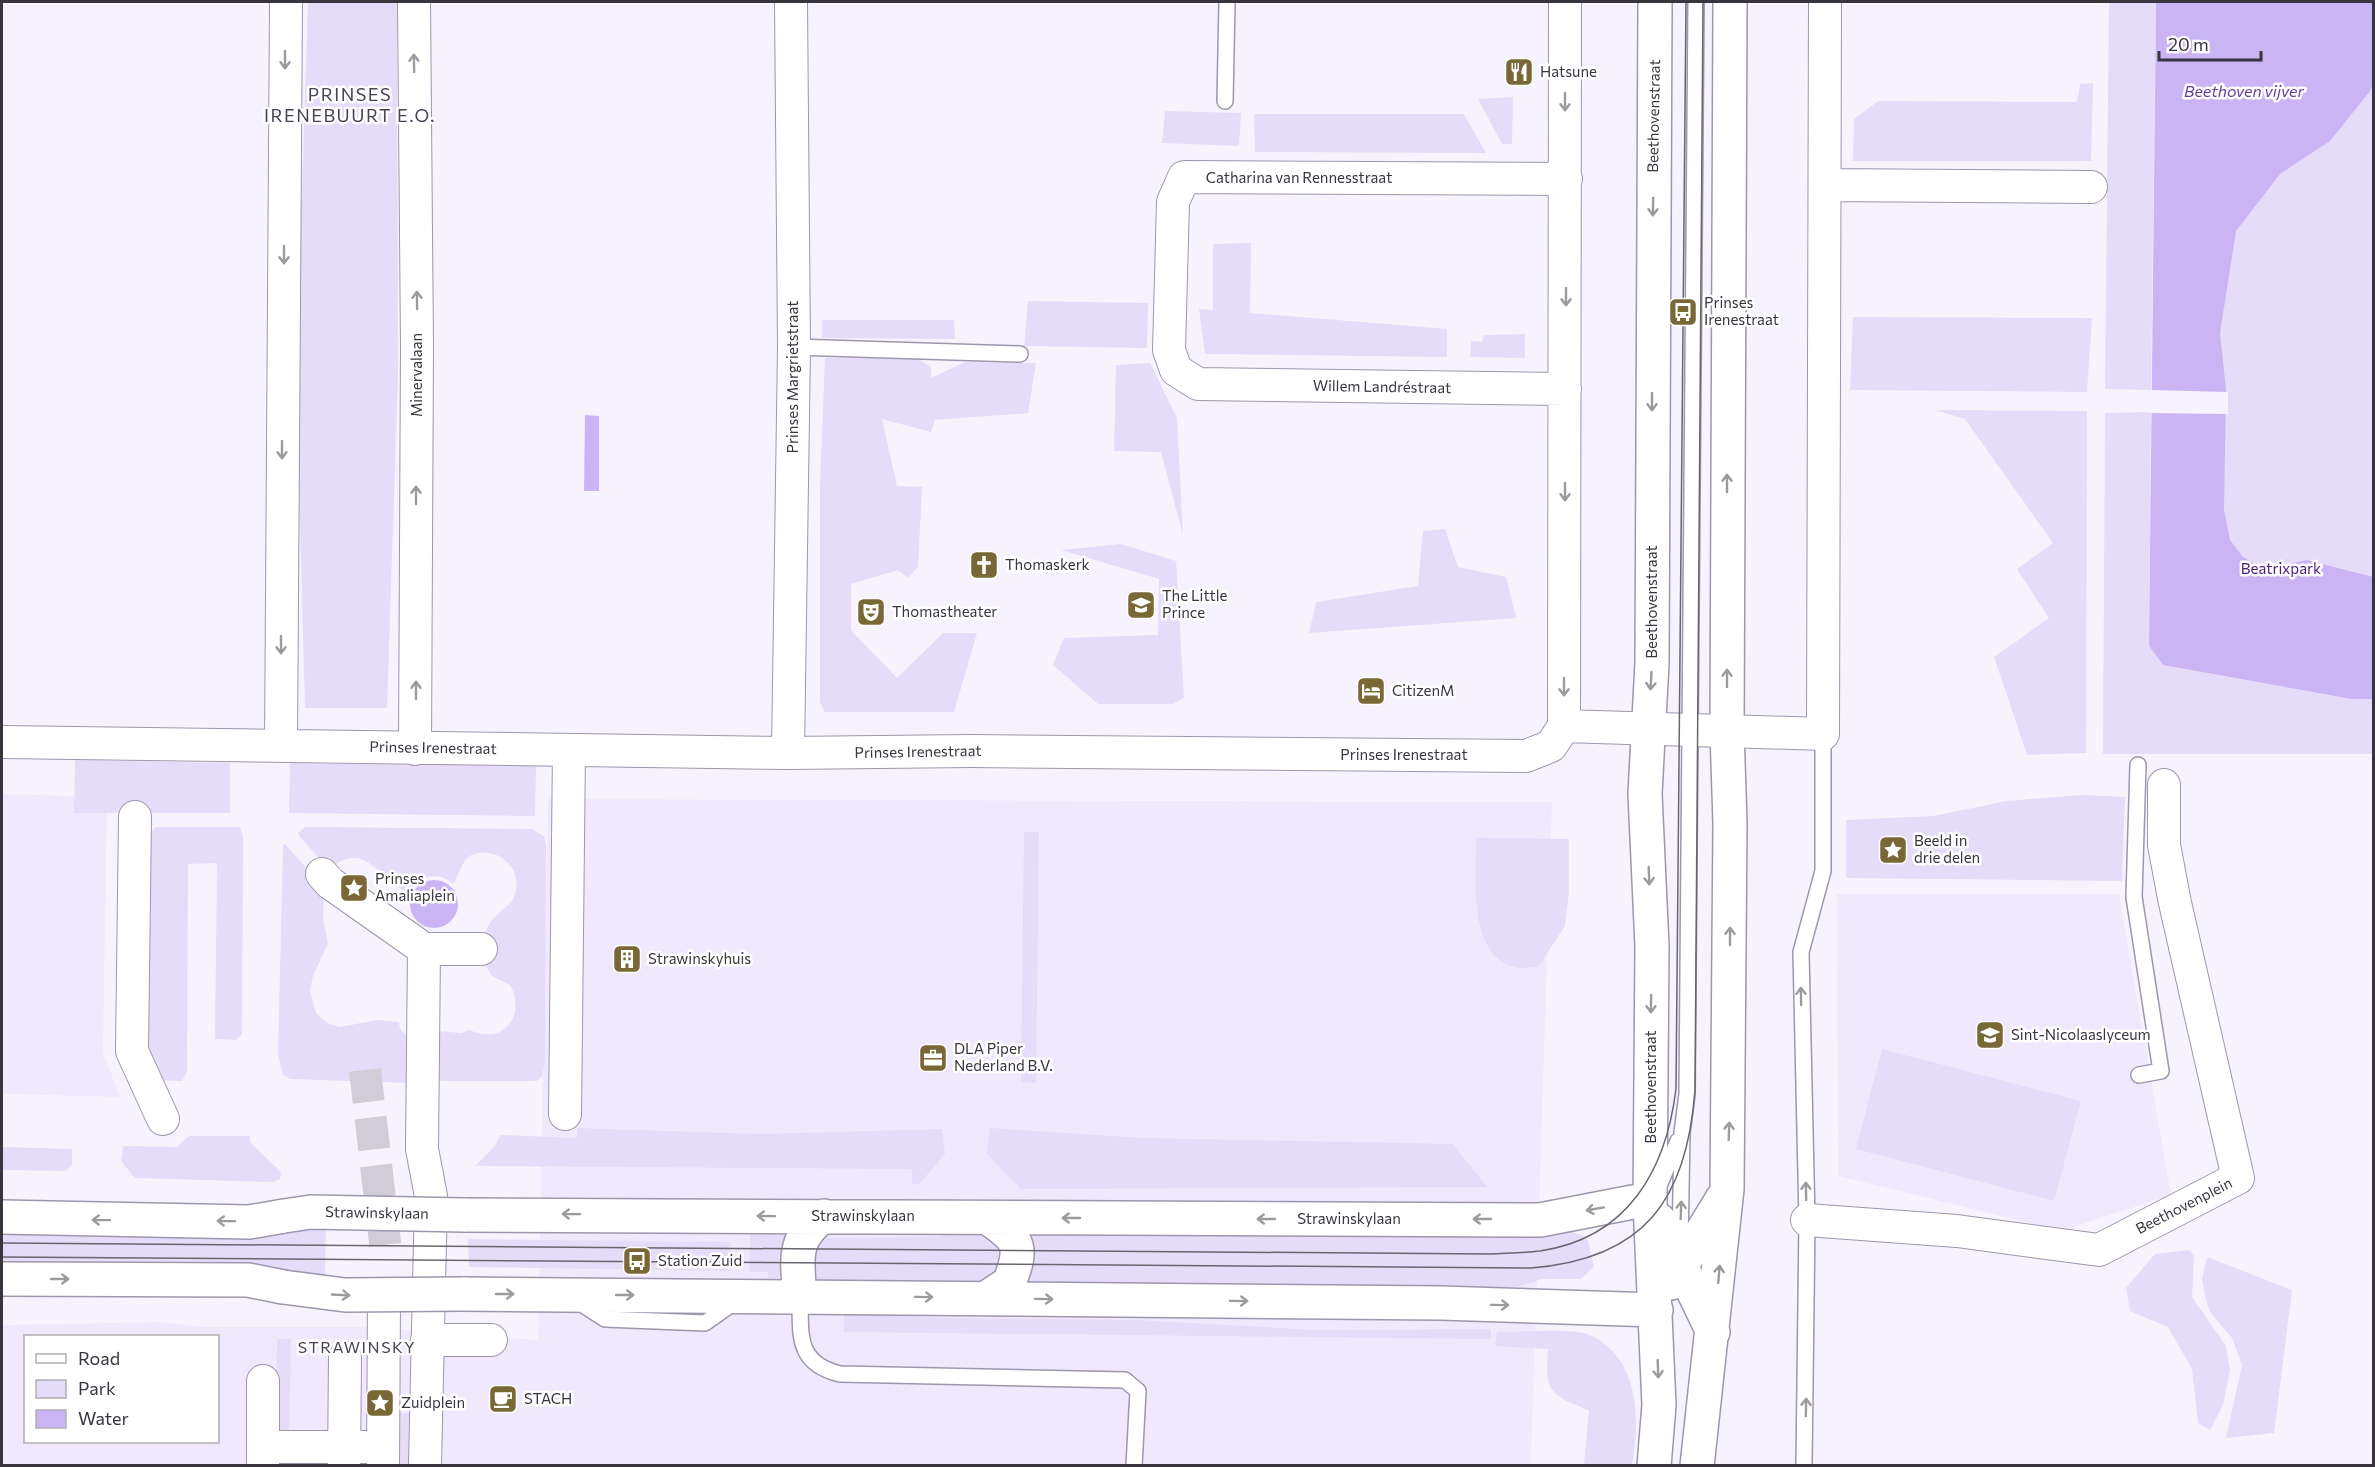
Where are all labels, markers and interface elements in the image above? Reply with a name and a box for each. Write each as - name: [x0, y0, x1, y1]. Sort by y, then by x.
- scale bar: [2159, 24, 2261, 62]
- text: 20 m: [2168, 33, 2209, 55]
- one-way arrow: [279, 49, 291, 69]
- one-way arrow: [409, 54, 420, 74]
- restaurant icon: Hatsune: [1503, 56, 1535, 88]
- street label: Beethovenstraat: [1643, 59, 1663, 173]
- place label: Hatsune: [1540, 62, 1597, 80]
- water label: Beethoven vijver: [2184, 81, 2305, 100]
- district label: PRINSES IRENEBUURT E.O.: [264, 83, 436, 126]
- one-way arrow: [1559, 91, 1571, 111]
- street label: Catharina van Rennesstraat: [1206, 168, 1392, 186]
- one-way arrow: [1647, 196, 1659, 216]
- one-way arrow: [278, 244, 290, 264]
- one-way arrow: [1560, 286, 1572, 306]
- one-way arrow: [411, 291, 423, 311]
- place label: Prinses Irenestraat: [1704, 293, 1779, 328]
- bus stop icon: Prinses Irenestraat: [1667, 296, 1699, 328]
- street label: Prinses Margrietstraat: [783, 301, 801, 453]
- street label: Minervalaan: [407, 333, 425, 417]
- street label: Willem Landréstraat: [1313, 376, 1451, 396]
- one-way arrow: [1646, 391, 1658, 411]
- one-way arrow: [276, 439, 288, 459]
- one-way arrow: [1721, 474, 1733, 494]
- one-way arrow: [1559, 481, 1571, 501]
- one-way arrow: [410, 486, 422, 506]
- street label: Beethovenstraat: [1642, 545, 1660, 659]
- church icon: Thomaskerk: [968, 549, 1000, 581]
- place label: Thomaskerk: [1005, 555, 1090, 573]
- park label: Beatrixpark: [2241, 559, 2321, 577]
- place label: The Little Prince: [1162, 586, 1228, 621]
- school or university icon: The Little Prince: [1125, 589, 1157, 621]
- theatre icon: Thomastheater: [855, 596, 887, 628]
- place label: Thomastheater: [892, 602, 997, 620]
- one-way arrow: [275, 634, 287, 654]
- one-way arrow: [1721, 669, 1733, 689]
- one-way arrow: [1646, 670, 1657, 690]
- hotel icon: CitizenM: [1355, 675, 1387, 707]
- one-way arrow: [1558, 676, 1570, 696]
- one-way arrow: [410, 681, 422, 701]
- place label: CitizenM: [1392, 681, 1454, 699]
- street label: Prinses Irenestraat: [369, 737, 497, 757]
- street label: Prinses Irenestraat: [854, 741, 982, 761]
- street label: Prinses Irenestraat: [1340, 745, 1468, 763]
- place label: Beeld in drie delen: [1914, 831, 1980, 866]
- place icon: Beeld in drie delen: [1877, 834, 1909, 866]
- one-way arrow: [1643, 865, 1655, 885]
- place label: Prinses Amaliaplein: [375, 869, 455, 904]
- place icon: Prinses Amaliaplein: [338, 872, 370, 904]
- one-way arrow: [1724, 926, 1736, 946]
- building icon: Strawinskyhuis: [611, 943, 643, 975]
- place label: Strawinskyhuis: [648, 949, 751, 967]
- one-way arrow: [1795, 987, 1807, 1007]
- one-way arrow: [1645, 994, 1657, 1014]
- school or university icon: Sint-Nicolaaslyceum: [1974, 1019, 2006, 1051]
- place label: Sint-Nicolaaslyceum: [2011, 1025, 2151, 1043]
- street label: Beethovenstraat: [1641, 1030, 1659, 1144]
- place label: DLA Piper Nederland B.V.: [954, 1039, 1053, 1074]
- office icon: DLA Piper Nederland B.V.: [917, 1042, 949, 1074]
- one-way arrow: [1723, 1121, 1735, 1141]
- street label: Beethovenplein: [2132, 1173, 2235, 1237]
- one-way arrow: [1801, 1182, 1812, 1202]
- one-way arrow: [1676, 1200, 1687, 1220]
- street label: Strawinskylaan: [325, 1202, 429, 1222]
- one-way arrow: [1586, 1204, 1605, 1215]
- street label: Strawinskylaan: [811, 1206, 915, 1224]
- one-way arrow: [561, 1208, 581, 1220]
- street label: Strawinskylaan: [1297, 1209, 1401, 1227]
- one-way arrow: [756, 1210, 776, 1222]
- one-way arrow: [1061, 1212, 1081, 1224]
- one-way arrow: [1256, 1213, 1276, 1225]
- one-way arrow: [92, 1214, 112, 1225]
- one-way arrow: [1472, 1214, 1492, 1225]
- one-way arrow: [216, 1216, 236, 1227]
- bus stop icon: Station Zuid: [621, 1245, 653, 1277]
- place label: Station Zuid: [658, 1251, 742, 1269]
- one-way arrow: [1714, 1264, 1725, 1284]
- one-way arrow: [49, 1273, 69, 1285]
- one-way arrow: [494, 1288, 514, 1300]
- one-way arrow: [331, 1289, 350, 1300]
- one-way arrow: [615, 1289, 635, 1301]
- one-way arrow: [914, 1291, 934, 1303]
- one-way arrow: [1034, 1293, 1054, 1305]
- one-way arrow: [1229, 1295, 1249, 1307]
- one-way arrow: [1489, 1299, 1509, 1310]
- legend: [24, 1335, 219, 1443]
- district label: STRAWINSKY: [298, 1337, 416, 1356]
- text: Road: [78, 1347, 120, 1369]
- one-way arrow: [1652, 1358, 1663, 1378]
- text: Park: [78, 1377, 116, 1399]
- cafe icon: STACH: [487, 1383, 519, 1415]
- place icon: Zuidplein: [364, 1387, 396, 1419]
- place label: STACH: [524, 1389, 572, 1407]
- place label: Zuidplein: [401, 1393, 465, 1411]
- one-way arrow: [1800, 1398, 1812, 1418]
- text: Water: [78, 1407, 129, 1429]

